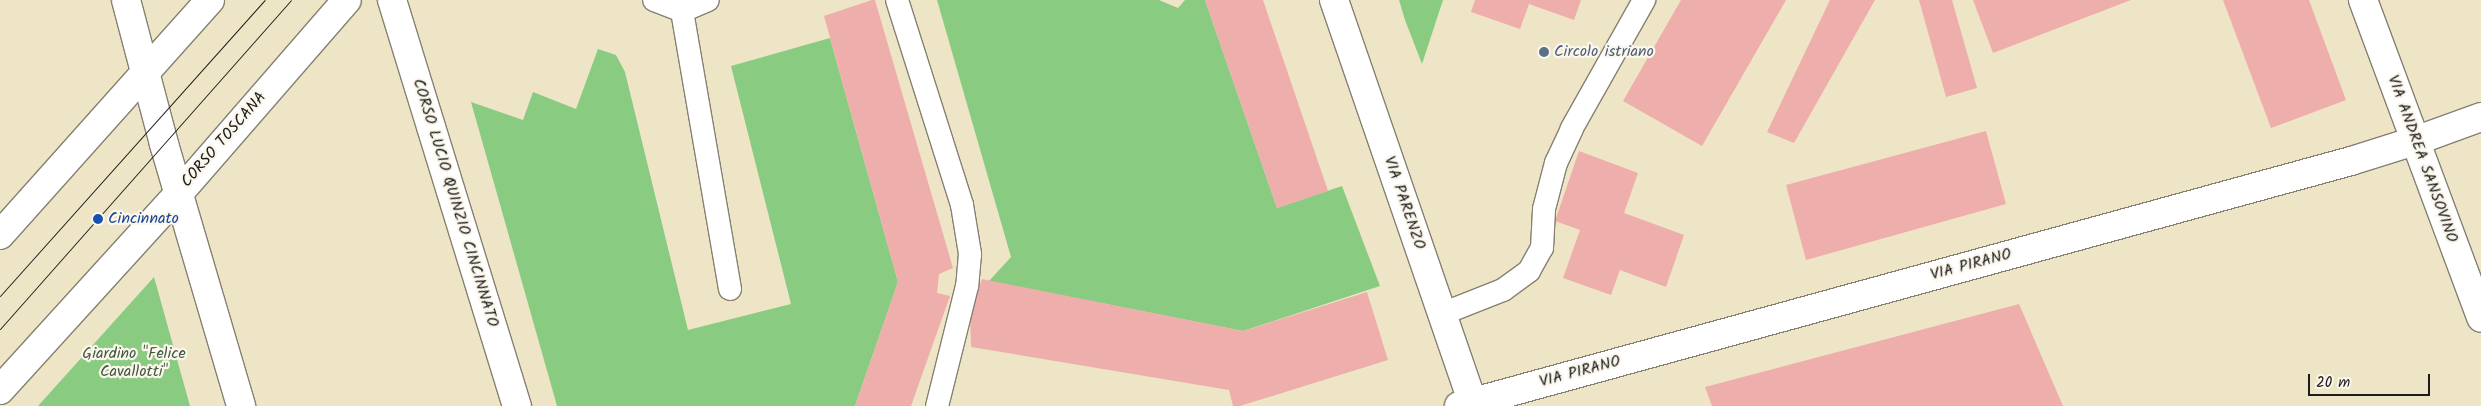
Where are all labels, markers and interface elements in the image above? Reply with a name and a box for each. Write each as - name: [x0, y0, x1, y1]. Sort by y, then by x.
- place label: Circolo istriano: [1554, 42, 1654, 62]
- marker: Circolo istriano: [1538, 46, 1550, 58]
- street label: VIA ANDREA SANSOVINO: [2383, 73, 2461, 245]
- street label: CORSO LUCIO QUINZIO CINCINNATO: [408, 76, 502, 330]
- street label: CORSO TOSCANA: [177, 88, 271, 192]
- street label: VIA PARENZO: [1379, 154, 1429, 252]
- place label: Cincinnato: [108, 209, 179, 229]
- marker: Cincinnato: [92, 213, 104, 225]
- street label: VIA PIRANO: [1928, 245, 2014, 285]
- park label: Giardino "Felice Cavallotti": [82, 344, 186, 382]
- street label: VIA PIRANO: [1537, 352, 1623, 392]
- scale bar: [2311, 364, 2434, 396]
- text: 20 m: [2316, 371, 2350, 395]

